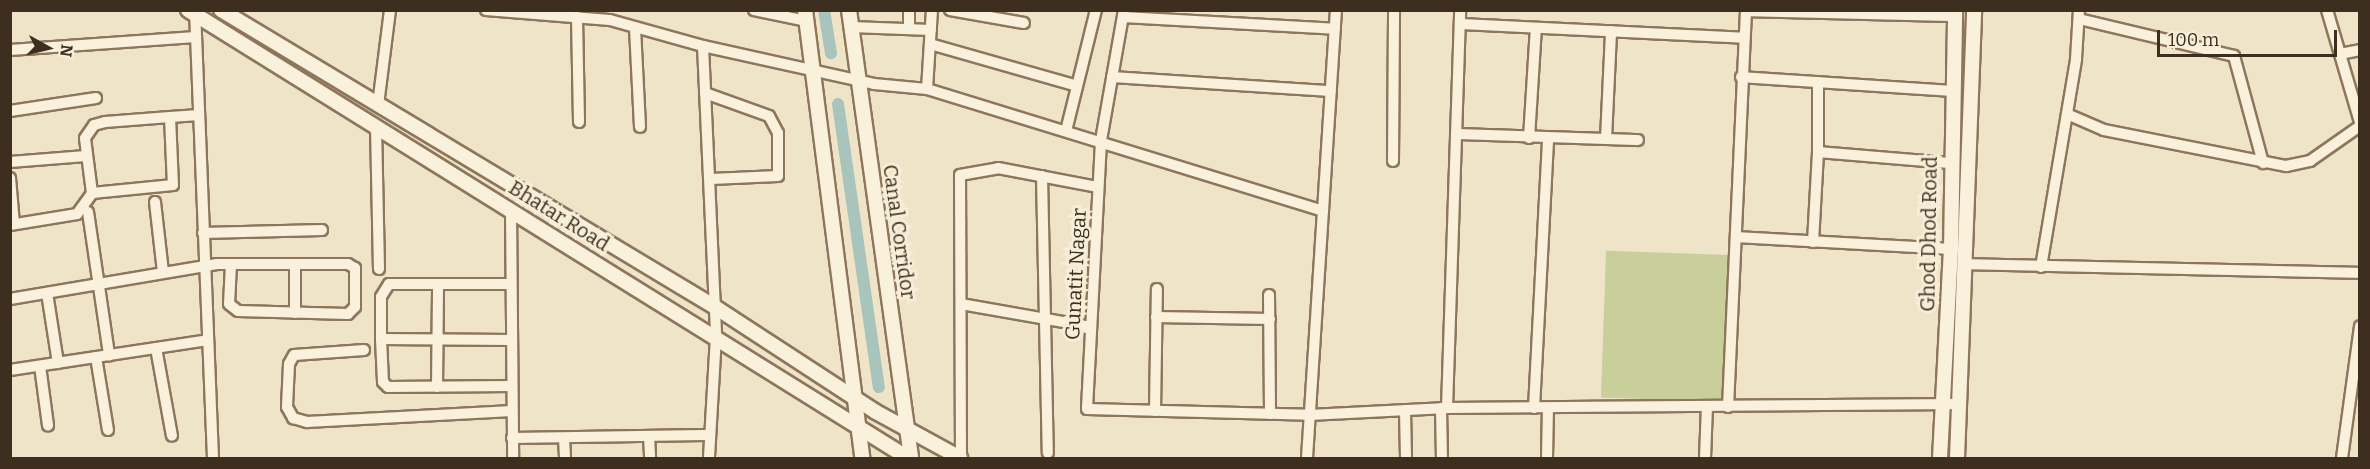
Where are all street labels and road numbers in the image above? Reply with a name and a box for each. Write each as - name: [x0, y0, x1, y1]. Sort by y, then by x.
- street label: Ghod Dhod Road: [1916, 156, 1942, 312]
- street label: Canal Corridor: [878, 163, 920, 301]
- street label: Bhatar Road: [504, 176, 614, 256]
- street label: Gunatit Nagar: [1061, 207, 1091, 341]

